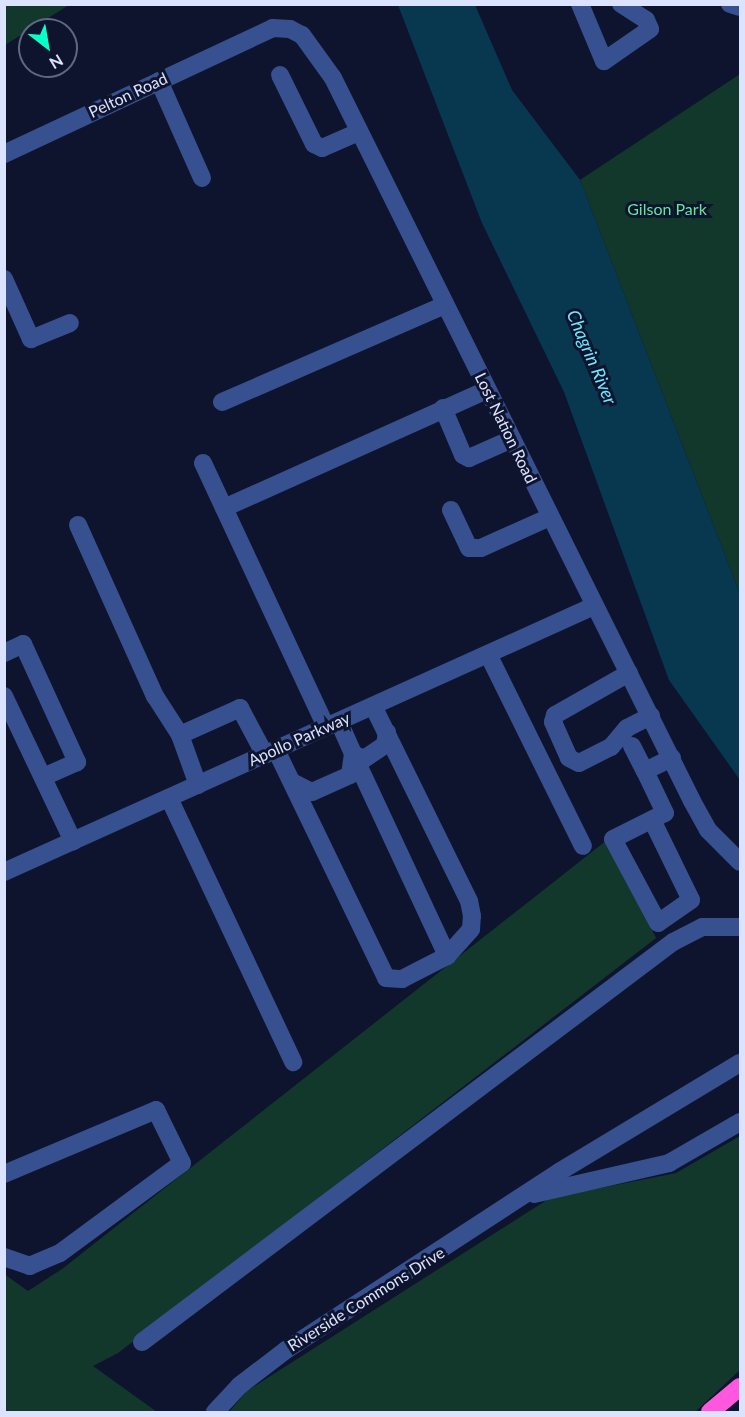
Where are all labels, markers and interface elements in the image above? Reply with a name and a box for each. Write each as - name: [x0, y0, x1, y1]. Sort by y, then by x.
- north arrow: [18, 18, 78, 78]
- text: N: [46, 51, 67, 73]
- street label: Pelton Road: [86, 68, 170, 122]
- park label: Gilson Park: [627, 199, 707, 219]
- water label: Chagrin River: [562, 307, 622, 407]
- street label: Lost Nation Road: [471, 370, 541, 486]
- street label: Apollo Parkway: [245, 708, 353, 770]
- street label: Riverside Commons Drive: [284, 1243, 448, 1355]

